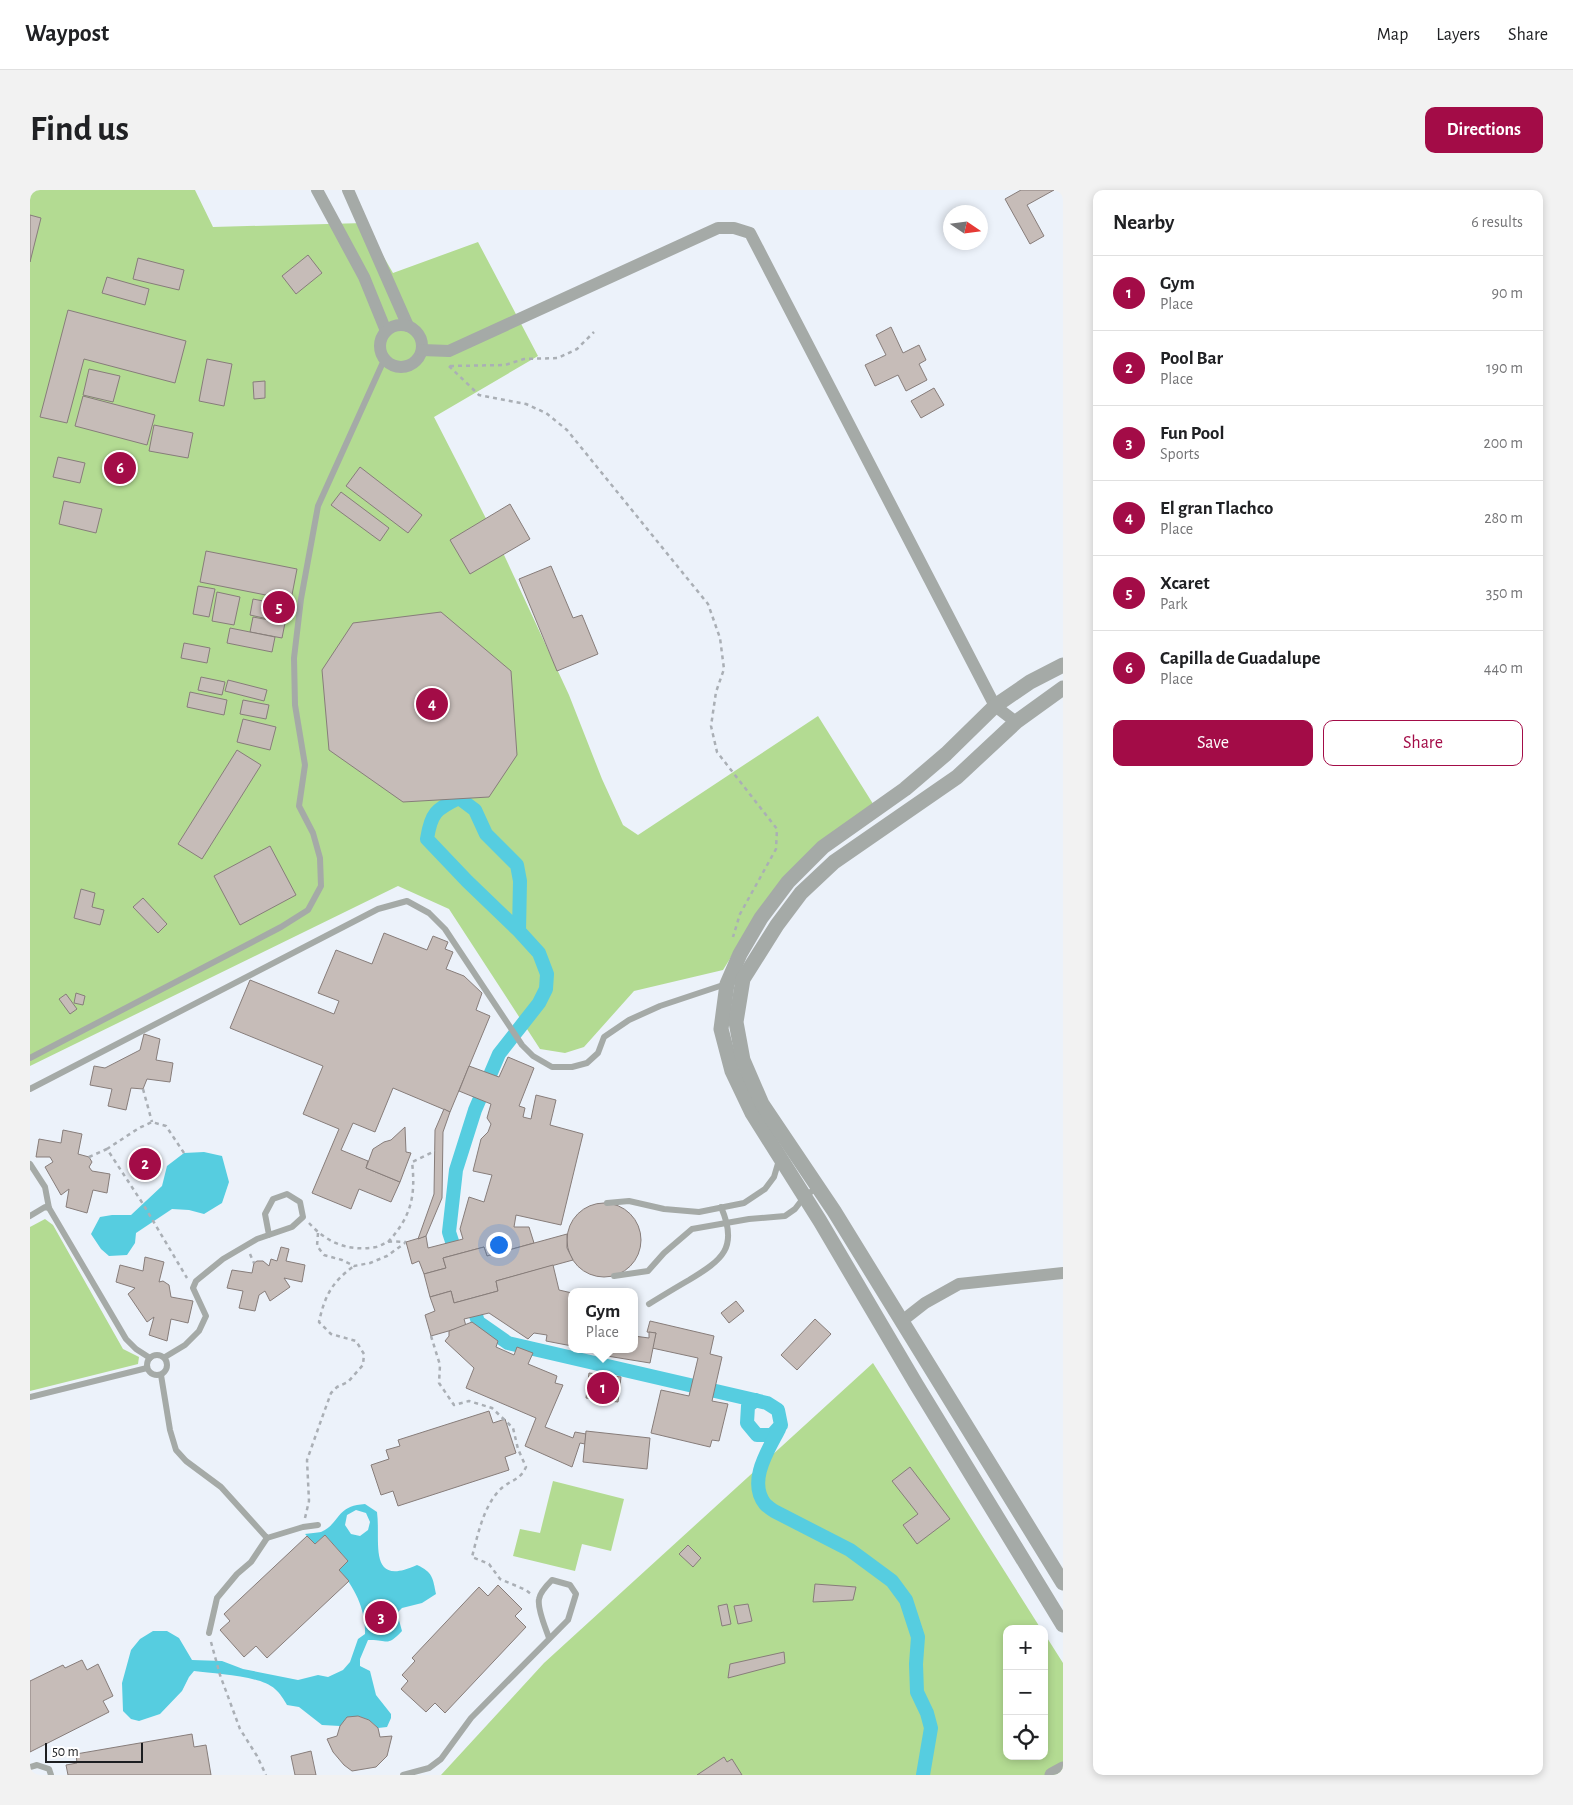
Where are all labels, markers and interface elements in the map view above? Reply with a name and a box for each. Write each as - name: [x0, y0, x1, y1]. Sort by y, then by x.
- text: Waypost: [25, 22, 109, 46]
- text: Map: [1377, 26, 1408, 44]
- text: Layers: [1436, 26, 1480, 44]
- text: Share: [1508, 26, 1548, 44]
- button: Directions: [1425, 107, 1543, 153]
- text: Find us: [30, 112, 129, 147]
- north arrow: [943, 205, 988, 250]
- text: Nearby: [1113, 212, 1174, 233]
- text: 6 results: [1471, 214, 1523, 230]
- text: Gym: [1160, 274, 1195, 293]
- text: 1: [1126, 285, 1132, 301]
- text: 90 m: [1492, 285, 1523, 301]
- text: Place: [1160, 296, 1193, 312]
- text: Pool Bar: [1160, 349, 1223, 368]
- text: 2: [1125, 360, 1133, 376]
- text: 190 m: [1486, 360, 1523, 376]
- text: Place: [1160, 371, 1193, 387]
- text: Fun Pool: [1160, 424, 1224, 443]
- text: 3: [1126, 435, 1132, 451]
- text: 200 m: [1483, 435, 1523, 451]
- text: Sports: [1160, 446, 1200, 462]
- pin: 6: [104, 449, 136, 487]
- text: El gran Tlachco: [1160, 499, 1273, 518]
- text: 4: [1125, 510, 1133, 526]
- text: 280 m: [1484, 510, 1523, 526]
- text: Place: [1160, 521, 1193, 537]
- text: Xcaret: [1160, 574, 1210, 593]
- text: 5: [1126, 585, 1132, 601]
- text: 350 m: [1486, 585, 1523, 601]
- pin: 5: [263, 588, 295, 626]
- text: Park: [1160, 596, 1188, 612]
- text: Capilla de Guadalupe: [1160, 649, 1321, 668]
- text: 6: [1125, 660, 1133, 676]
- text: 440 m: [1484, 660, 1523, 676]
- text: Place: [1160, 671, 1193, 687]
- pin: 4: [416, 685, 448, 723]
- button: Save: [1113, 720, 1313, 766]
- button: Share: [1323, 720, 1523, 766]
- pin: 2: [129, 1145, 161, 1183]
- your location: [486, 1232, 512, 1258]
- popup: [568, 1288, 638, 1353]
- text: Gym: [586, 1302, 620, 1321]
- text: Place: [586, 1324, 619, 1340]
- pin: 1: [587, 1369, 619, 1407]
- pin: 3: [365, 1598, 397, 1636]
- map controls: [1003, 1625, 1048, 1760]
- button: +: [1003, 1625, 1048, 1670]
- button: −: [1003, 1670, 1048, 1715]
- button: locate: [1003, 1715, 1048, 1760]
- scale bar: [45, 1740, 142, 1763]
- text: 50 m: [52, 1745, 79, 1759]

